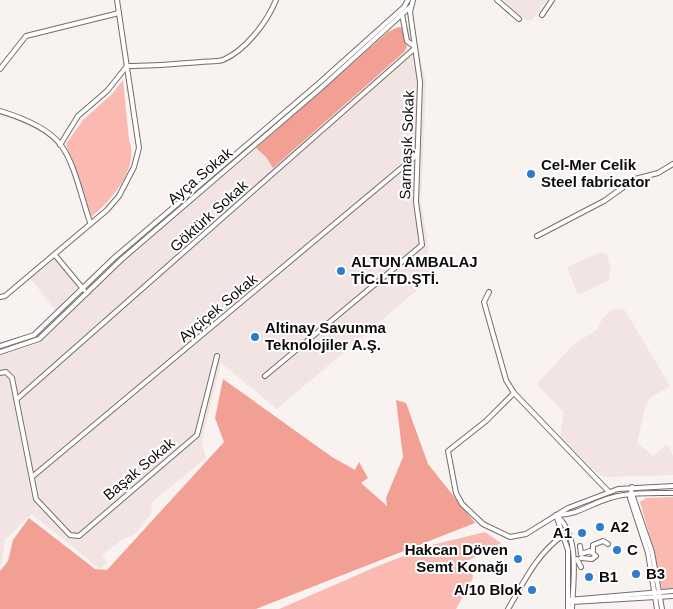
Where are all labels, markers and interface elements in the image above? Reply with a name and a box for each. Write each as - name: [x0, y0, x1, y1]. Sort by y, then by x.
- street label: Sarmaşık Sokak: [396, 90, 417, 200]
- street label: Ayça Sokak: [164, 143, 236, 207]
- place label: Cel-Mer Celik Steel fabricator: [541, 156, 650, 190]
- marker: Cel-Mer Celik Steel fabricator: [525, 168, 537, 180]
- street label: Göktürk Sokak: [166, 176, 251, 255]
- place label: ALTUN AMBALAJ TİC.LTD.ŞTİ.: [351, 253, 478, 287]
- marker: ALTUN AMBALAJ TİC.LTD.ŞTİ.: [335, 265, 347, 277]
- street label: Ayçiçek Sokak: [175, 270, 261, 345]
- place label: Altinay Savunma Teknolojiler A.Ş.: [265, 319, 387, 353]
- marker: Altinay Savunma Teknolojiler A.Ş.: [249, 331, 261, 343]
- street label: Başak Sokak: [100, 434, 178, 503]
- place label: A2: [610, 518, 629, 535]
- marker: A2: [594, 521, 606, 533]
- place label: A1: [553, 524, 572, 541]
- marker: A1: [576, 527, 588, 539]
- place label: Hakcan Döven Semt Konağı: [405, 541, 508, 575]
- place label: C: [627, 541, 638, 558]
- marker: C: [611, 544, 623, 556]
- marker: Hakcan Döven Semt Konağı: [512, 553, 524, 565]
- place label: B3: [646, 565, 665, 582]
- place label: B1: [599, 568, 618, 585]
- marker: B3: [630, 568, 642, 580]
- marker: B1: [583, 571, 595, 583]
- place label: A/10 Blok: [454, 581, 523, 598]
- marker: A/10 Blok: [526, 584, 538, 596]

